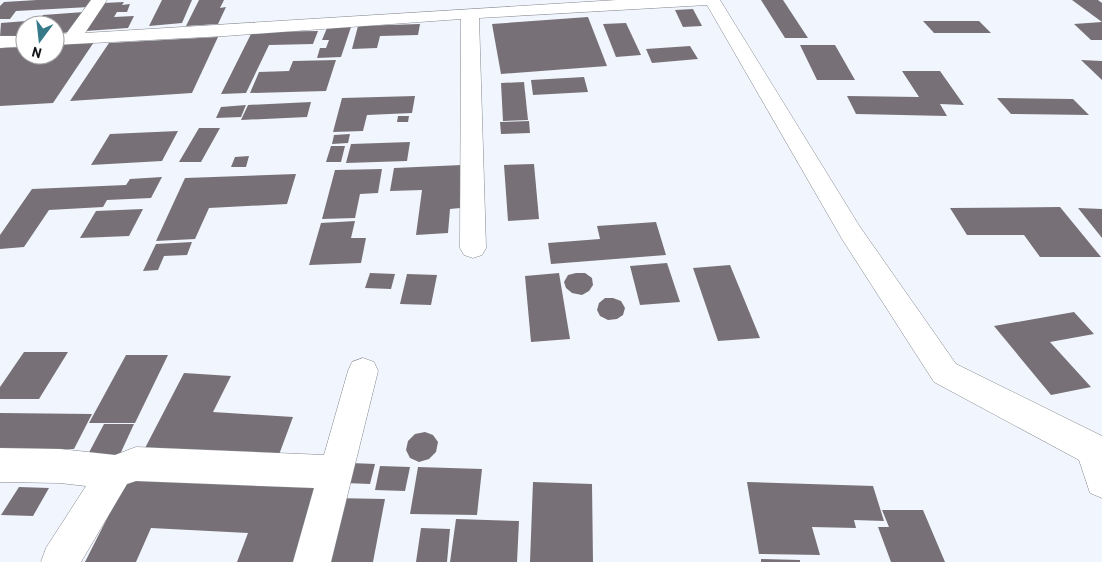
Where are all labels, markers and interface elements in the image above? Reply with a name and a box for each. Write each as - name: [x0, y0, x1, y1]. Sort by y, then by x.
- north arrow: [15, 15, 65, 65]
- text: N: [30, 44, 43, 62]

